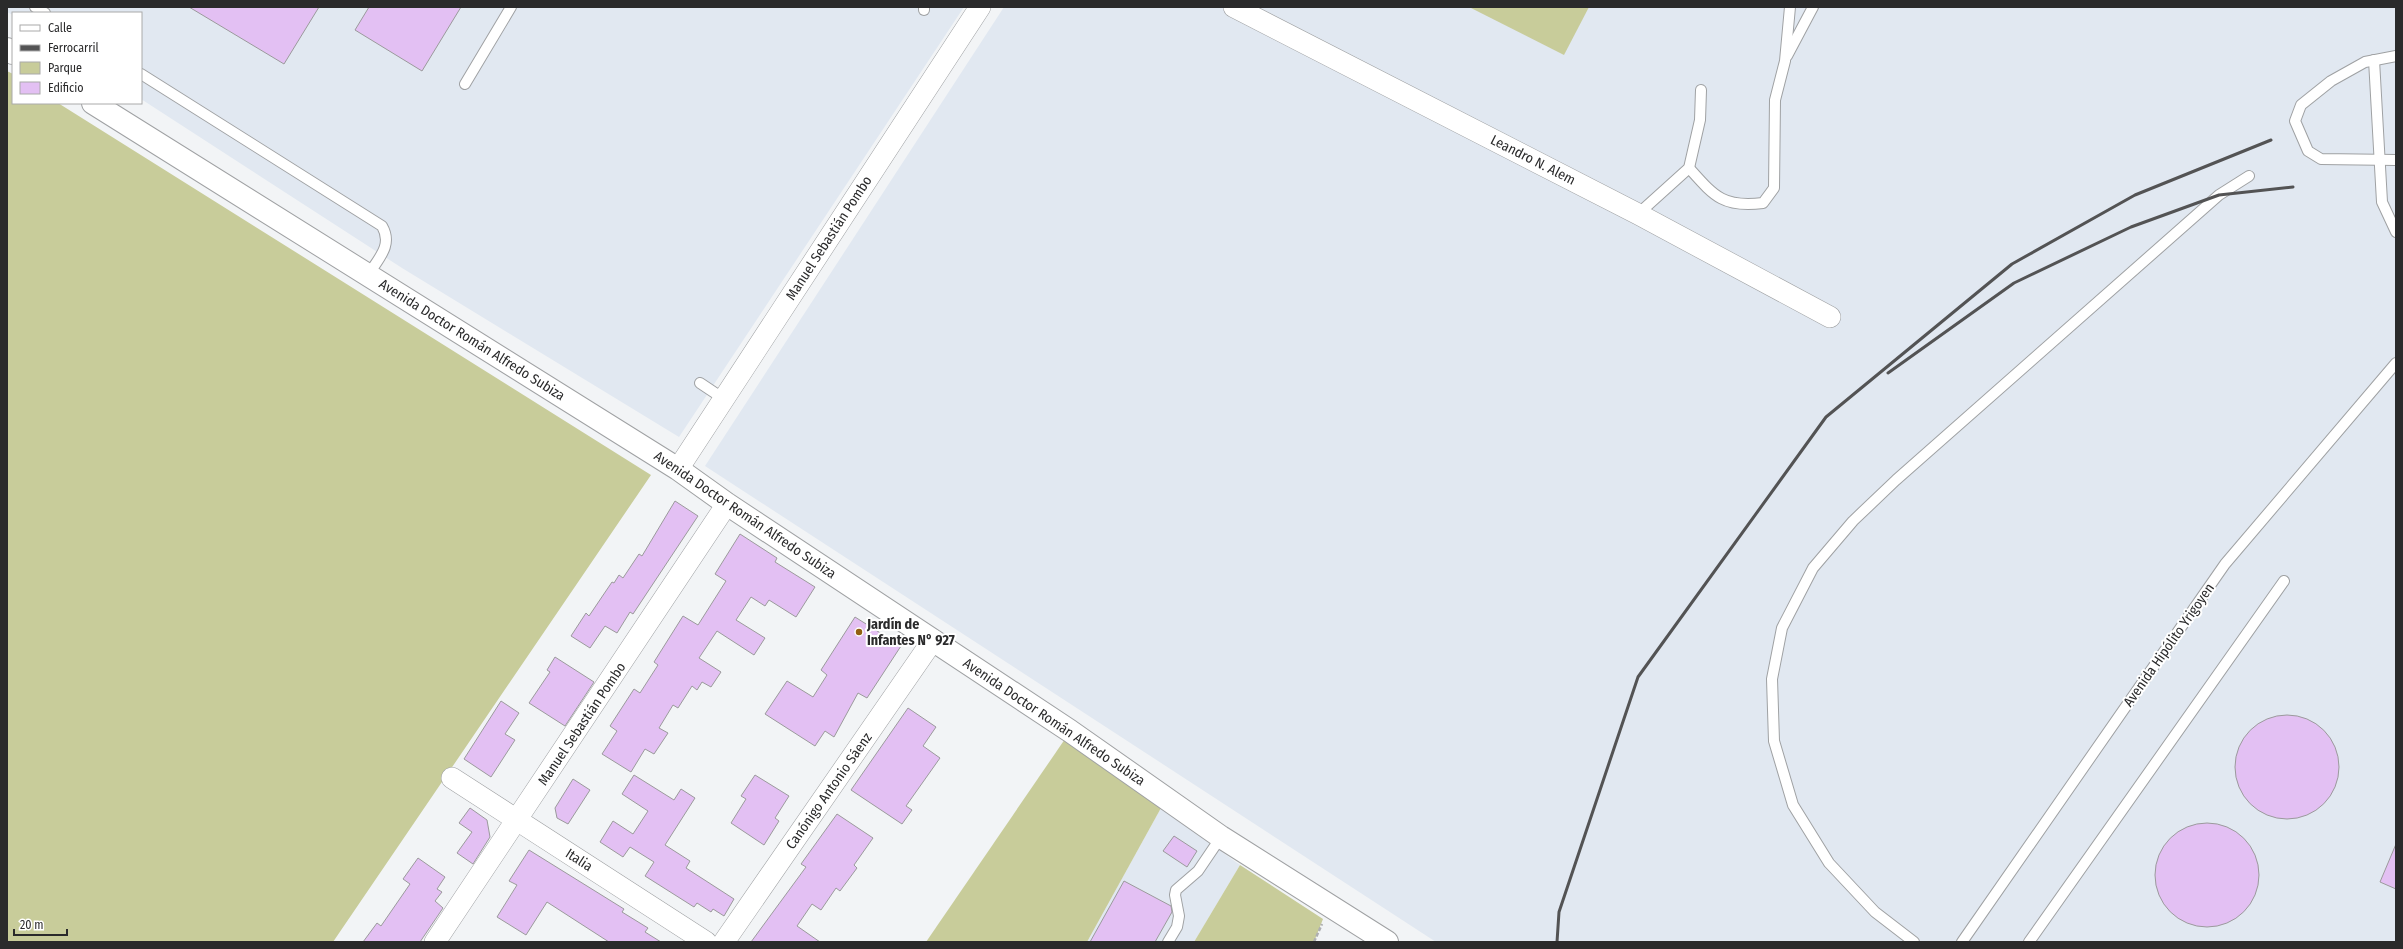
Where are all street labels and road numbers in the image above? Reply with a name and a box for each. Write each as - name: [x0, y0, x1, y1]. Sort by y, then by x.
- street label: Leandro N. Alem: [1488, 131, 1578, 189]
- street label: Manuel Sebastián Pombo: [782, 173, 876, 303]
- street label: Avenida Doctor Román Alfredo Subiza: [376, 276, 568, 404]
- street label: Avenida Doctor Román Alfredo Subiza: [651, 448, 839, 582]
- street label: Avenida Hipólito Yrigoyen: [2120, 580, 2218, 710]
- street label: Avenida Doctor Román Alfredo Subiza: [960, 655, 1148, 789]
- street label: Manuel Sebastián Pombo: [534, 659, 630, 789]
- street label: Canónigo Antonio Sáenz: [782, 729, 876, 852]
- street label: Italia: [562, 845, 596, 875]

